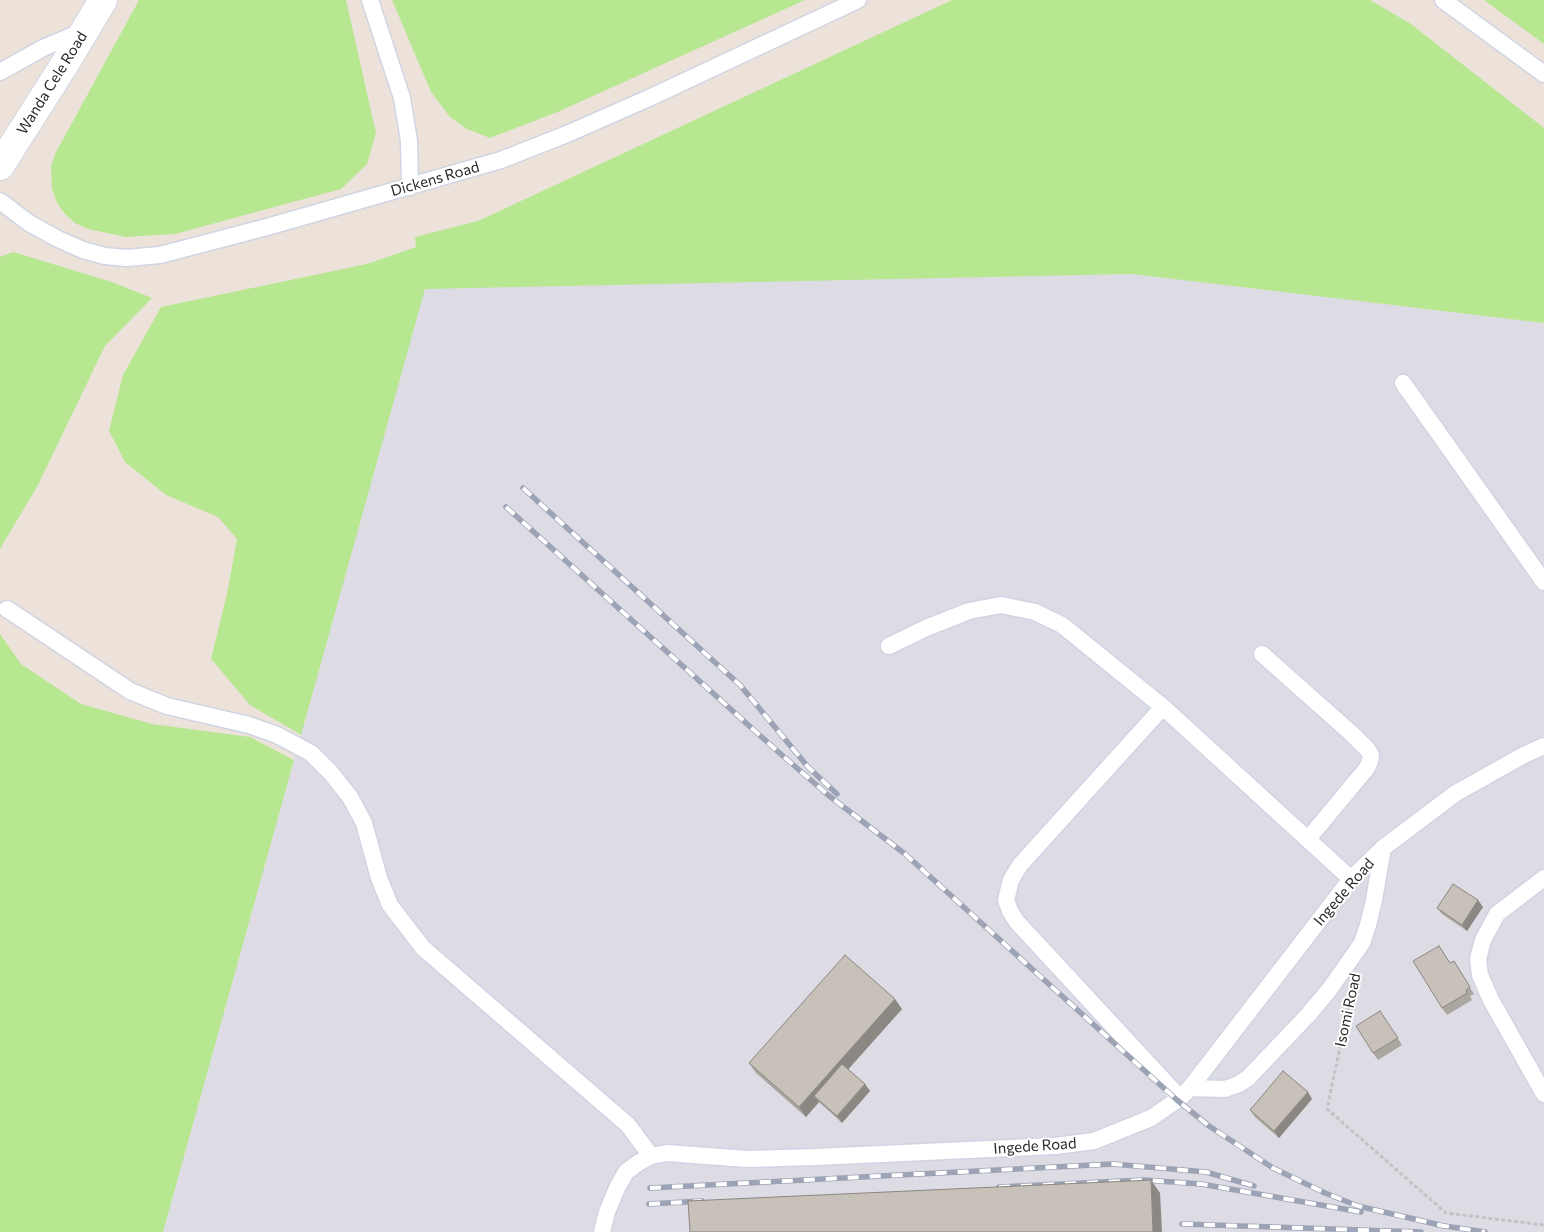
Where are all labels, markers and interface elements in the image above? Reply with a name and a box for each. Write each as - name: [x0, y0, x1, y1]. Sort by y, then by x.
- street label: Wanda Cele Road: [13, 28, 91, 138]
- street label: Dickens Road: [389, 158, 481, 200]
- street label: Ingede Road: [1310, 855, 1378, 929]
- street label: Isomi Road: [1331, 972, 1365, 1048]
- street label: Ingede Road: [993, 1134, 1077, 1158]

